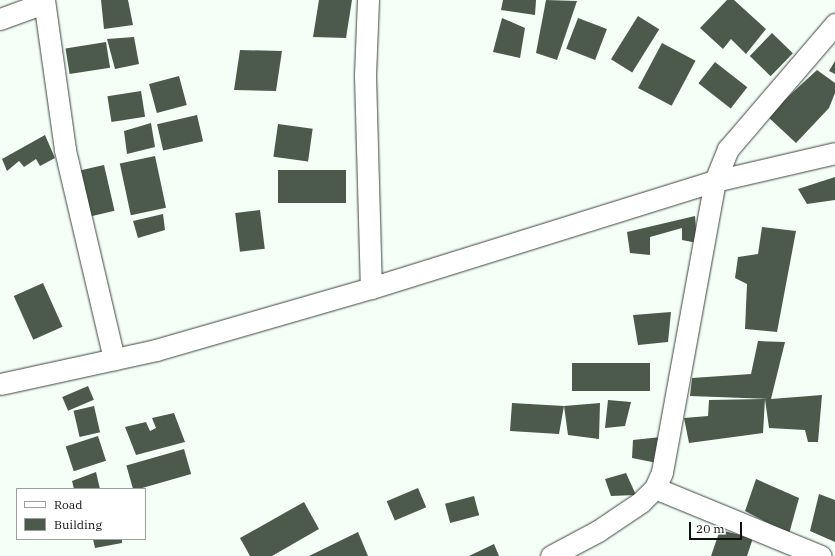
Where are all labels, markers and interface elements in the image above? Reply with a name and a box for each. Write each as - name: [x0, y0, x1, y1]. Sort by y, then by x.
- legend: [16, 488, 146, 540]
- text: Road: [54, 497, 83, 512]
- scale bar: [691, 514, 744, 540]
- text: Building: [54, 517, 102, 532]
- text: 20 m: [696, 521, 725, 536]

